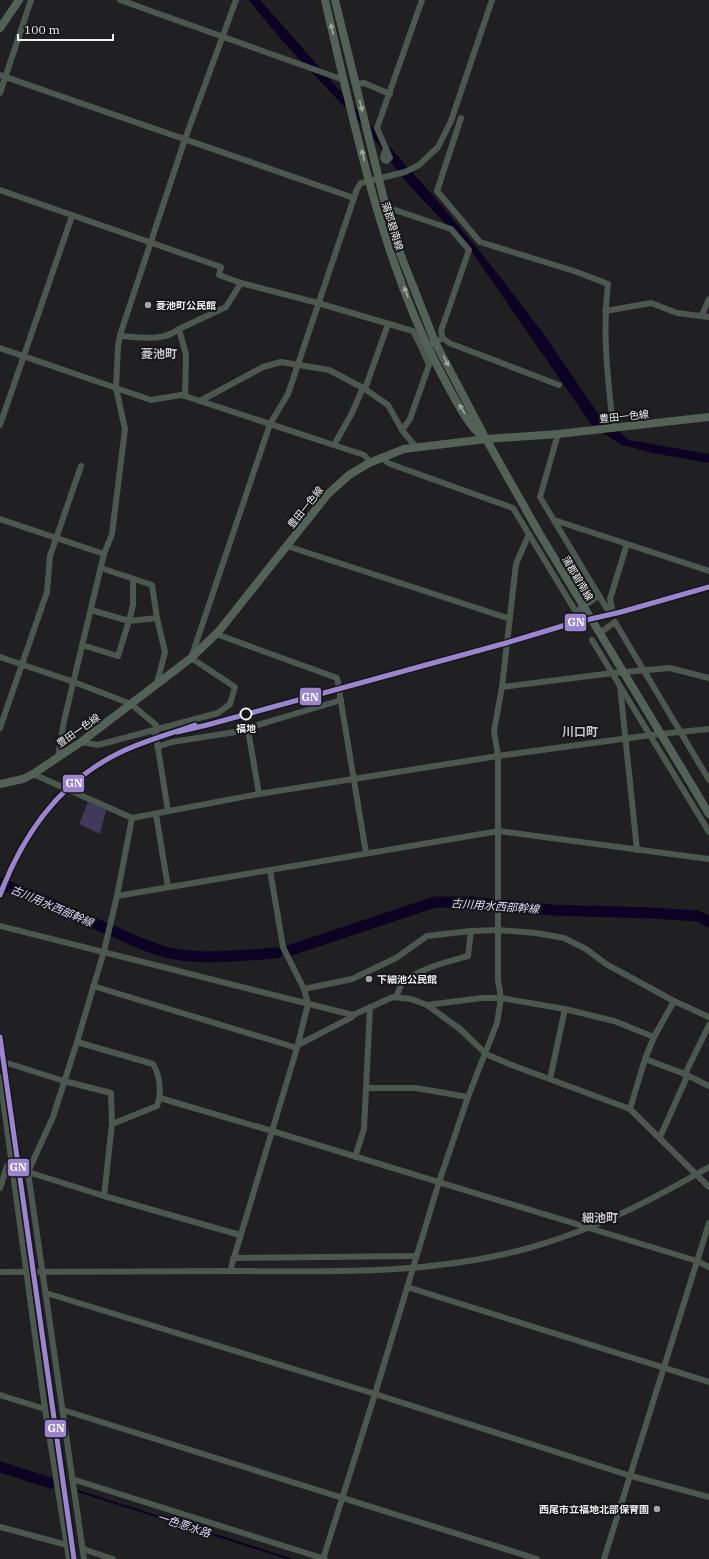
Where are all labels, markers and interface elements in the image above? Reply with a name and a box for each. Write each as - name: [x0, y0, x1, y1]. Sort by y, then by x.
- scale bar: [18, 16, 113, 42]
- text: 100 m: [24, 22, 60, 37]
- one-way arrow: [328, 23, 334, 35]
- one-way arrow: [358, 100, 364, 112]
- one-way arrow: [360, 149, 366, 161]
- street label: 蒲郡碧南線: [379, 200, 406, 252]
- one-way arrow: [403, 286, 409, 298]
- place label: 菱池町公民館: [156, 299, 216, 312]
- marker: 菱池町公民館: [143, 300, 153, 310]
- district label: 菱池町: [141, 346, 177, 361]
- one-way arrow: [442, 356, 449, 367]
- one-way arrow: [458, 403, 465, 415]
- street label: 豊田一色線: [599, 407, 650, 426]
- street label: 豊田一色線: [285, 484, 326, 531]
- street label: 蒲郡碧南線: [559, 553, 596, 603]
- line badge: GN: [564, 613, 587, 632]
- text: GN: [567, 615, 585, 629]
- line badge: GN: [299, 687, 322, 706]
- text: GN: [301, 690, 319, 704]
- marker: 福地: [239, 707, 253, 721]
- street label: 豊田一色線: [54, 711, 102, 750]
- place label: 福地: [236, 722, 256, 735]
- district label: 川口町: [562, 724, 598, 739]
- line badge: GN: [62, 774, 85, 793]
- text: GN: [65, 776, 83, 790]
- water label: 古川用水西部幹線: [9, 882, 97, 930]
- water label: 古川用水西部幹線: [451, 896, 541, 916]
- place label: 下細池公民館: [377, 973, 437, 986]
- marker: 下細池公民館: [364, 974, 374, 984]
- line badge: GN: [7, 1158, 30, 1177]
- text: GN: [9, 1160, 27, 1174]
- district label: 細池町: [582, 1210, 618, 1225]
- line badge: GN: [44, 1419, 67, 1438]
- text: GN: [47, 1421, 65, 1435]
- place label: 西尾市立福地北部保育園: [539, 1503, 649, 1516]
- marker: 西尾市立福地北部保育園: [652, 1504, 662, 1514]
- water label: 一色悪水路: [156, 1510, 213, 1540]

